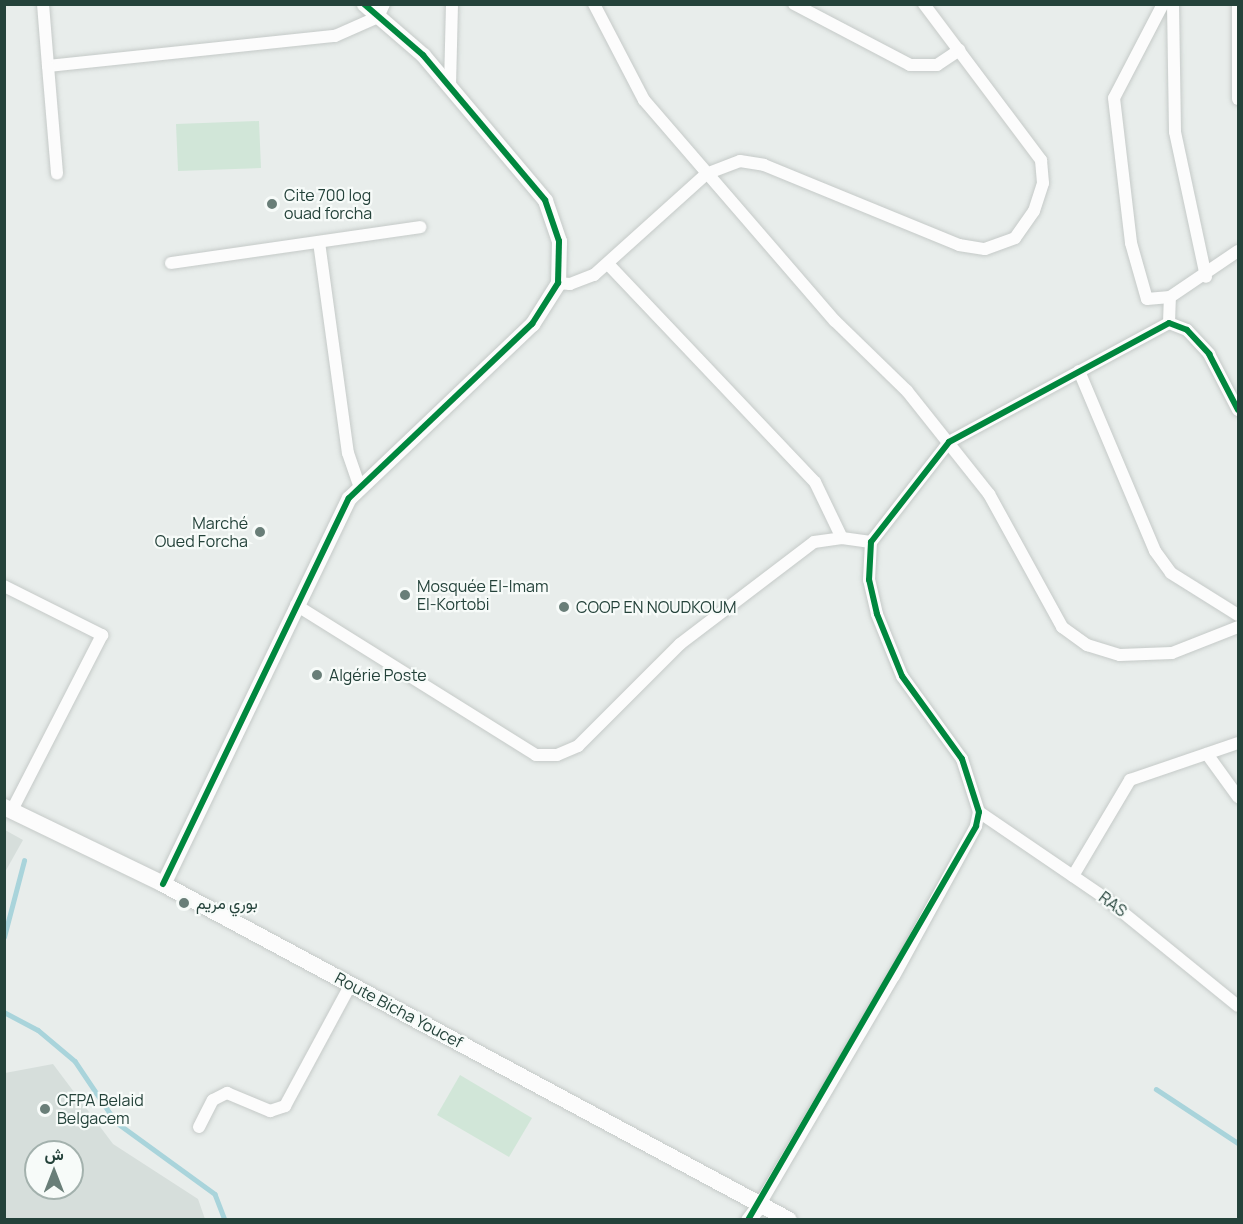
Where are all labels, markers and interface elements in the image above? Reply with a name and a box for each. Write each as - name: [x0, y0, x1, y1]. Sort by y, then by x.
- place label: Cite 700 log ouad forcha: [284, 185, 372, 223]
- marker: Cite 700 log ouad forcha: [265, 197, 279, 211]
- place label: Marché Oued Forcha: [155, 513, 248, 551]
- marker: Marché Oued Forcha: [253, 525, 267, 539]
- place label: Mosquée El-Imam El-Kortobi: [417, 576, 548, 614]
- marker: Mosquée El-Imam El-Kortobi: [398, 588, 412, 602]
- place label: COOP EN NOUDKOUM: [576, 597, 736, 617]
- marker: COOP EN NOUDKOUM: [557, 600, 571, 614]
- place label: Algérie Poste: [329, 665, 427, 685]
- marker: Algérie Poste: [310, 668, 324, 682]
- street label: RAS: [1095, 887, 1131, 921]
- place label: بوري مريم: [196, 893, 258, 913]
- marker: بوري مريم: [177, 896, 191, 910]
- street label: Route Bicha Youcef: [332, 968, 466, 1052]
- place label: CFPA Belaid Belgacem: [57, 1090, 144, 1128]
- marker: CFPA Belaid Belgacem: [38, 1102, 52, 1116]
- north arrow: [24, 1140, 84, 1200]
- text: ش: [44, 1143, 64, 1165]

